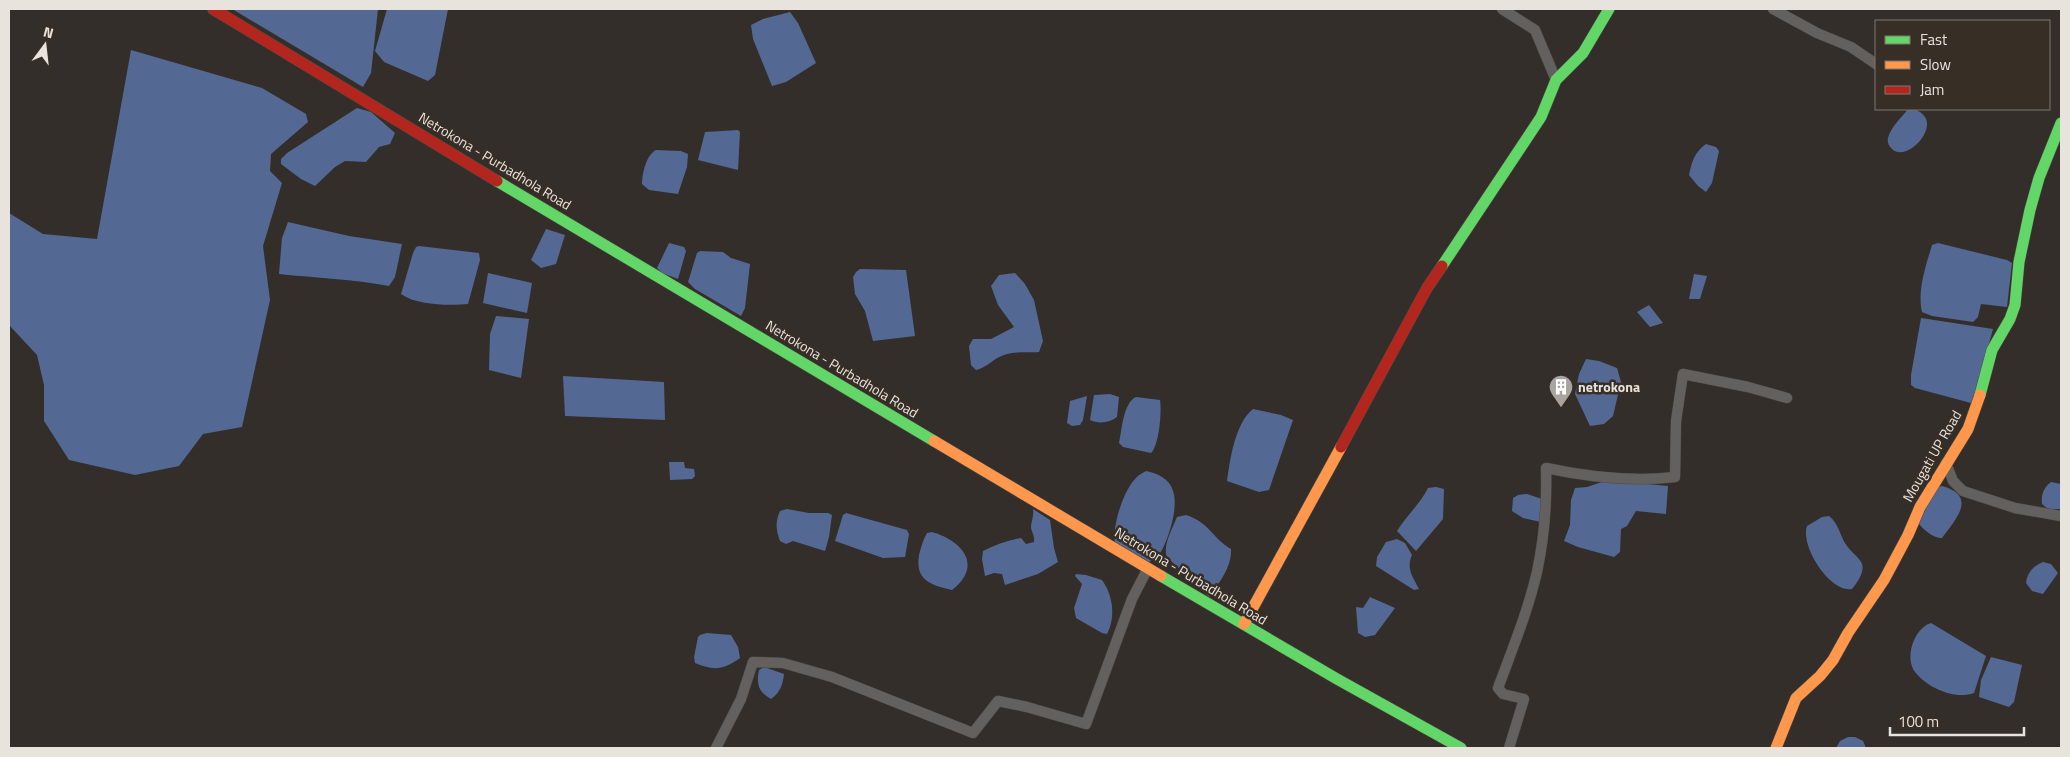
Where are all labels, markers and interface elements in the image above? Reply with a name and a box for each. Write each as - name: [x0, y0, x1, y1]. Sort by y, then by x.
- north arrow: [20, 20, 70, 70]
- legend: [1875, 20, 2050, 110]
- text: N: [41, 21, 56, 43]
- text: Fast: [1920, 28, 1948, 51]
- text: Slow: [1920, 53, 1951, 76]
- text: Jam: [1920, 78, 1944, 101]
- street label: Netrokona - Purbadhola Road: [415, 106, 576, 215]
- street label: Netrokona - Purbadhola Road: [762, 314, 923, 423]
- building icon: netrokona: [1548, 374, 1574, 408]
- place label: netrokona: [1578, 376, 1640, 397]
- street label: Mougati UP Road: [1897, 406, 1966, 505]
- street label: Netrokona - Purbadhola Road: [1111, 521, 1272, 630]
- scale bar: [1890, 704, 2024, 736]
- text: 100 m: [1898, 710, 1939, 733]

